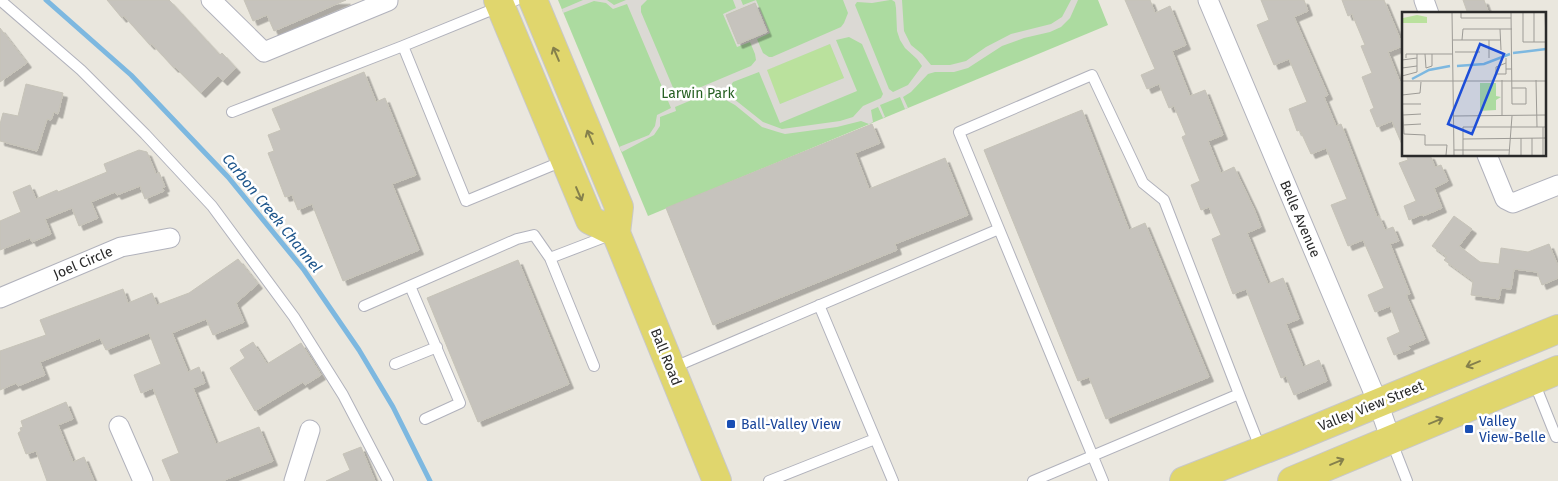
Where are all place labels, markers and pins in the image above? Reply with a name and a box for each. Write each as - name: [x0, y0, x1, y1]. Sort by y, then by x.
- place label: Valley View-Belle: [1479, 413, 1546, 446]
- place label: Ball-Valley View: [741, 416, 841, 433]
- marker: Ball-Valley View: [725, 418, 737, 430]
- marker: Valley View-Belle: [1463, 423, 1475, 435]

